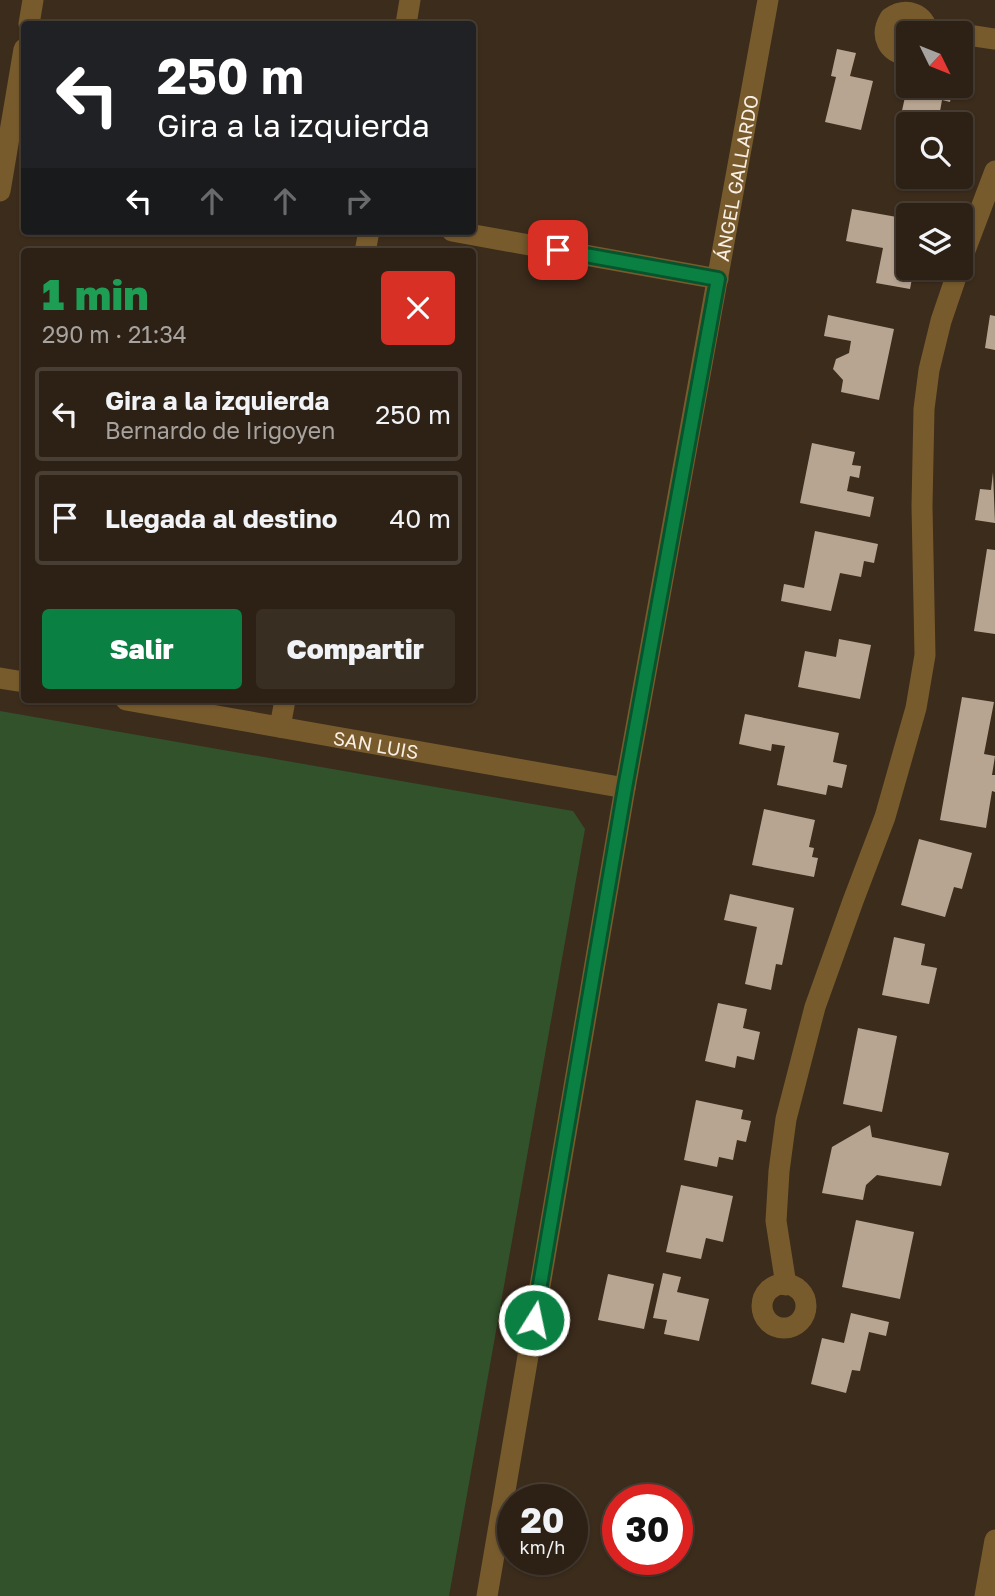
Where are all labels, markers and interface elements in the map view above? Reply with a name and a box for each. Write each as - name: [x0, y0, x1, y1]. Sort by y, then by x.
- north arrow: [896, 21, 973, 98]
- map controls: [896, 21, 973, 280]
- text: 250 m: [157, 46, 304, 105]
- icon: left: [42, 49, 133, 140]
- street label: ÁNGEL GALLARDO: [709, 93, 762, 263]
- text: Gira a la izquierda: [157, 106, 430, 144]
- button: search: [896, 112, 973, 189]
- icon: left: [120, 182, 158, 220]
- icon: ahead: [193, 182, 231, 220]
- icon: ahead: [266, 182, 304, 220]
- icon: right: [339, 182, 377, 220]
- button: layers: [896, 203, 973, 280]
- pin: [528, 220, 588, 280]
- icon: arrive: [539, 231, 577, 269]
- text: 1 min: [42, 269, 149, 319]
- button: close: [381, 271, 455, 345]
- text: 290 m · 21:34: [42, 320, 187, 348]
- text: Gira a la izquierda: [105, 385, 329, 416]
- icon: left: [46, 395, 84, 433]
- text: 250 m: [375, 399, 451, 430]
- text: Bernardo de Irigoyen: [105, 416, 335, 444]
- icon: arrive: [46, 499, 84, 537]
- text: Llegada al destino: [105, 503, 337, 534]
- text: 40 m: [390, 503, 451, 534]
- button: Salir: [42, 609, 242, 689]
- button: Compartir: [256, 609, 455, 689]
- street label: SAN LUIS: [332, 725, 421, 763]
- position arrow: [497, 1283, 571, 1357]
- speed limit sign: 30: [602, 1484, 693, 1575]
- text: 20: [520, 1499, 565, 1541]
- text: km/h: [520, 1536, 565, 1558]

